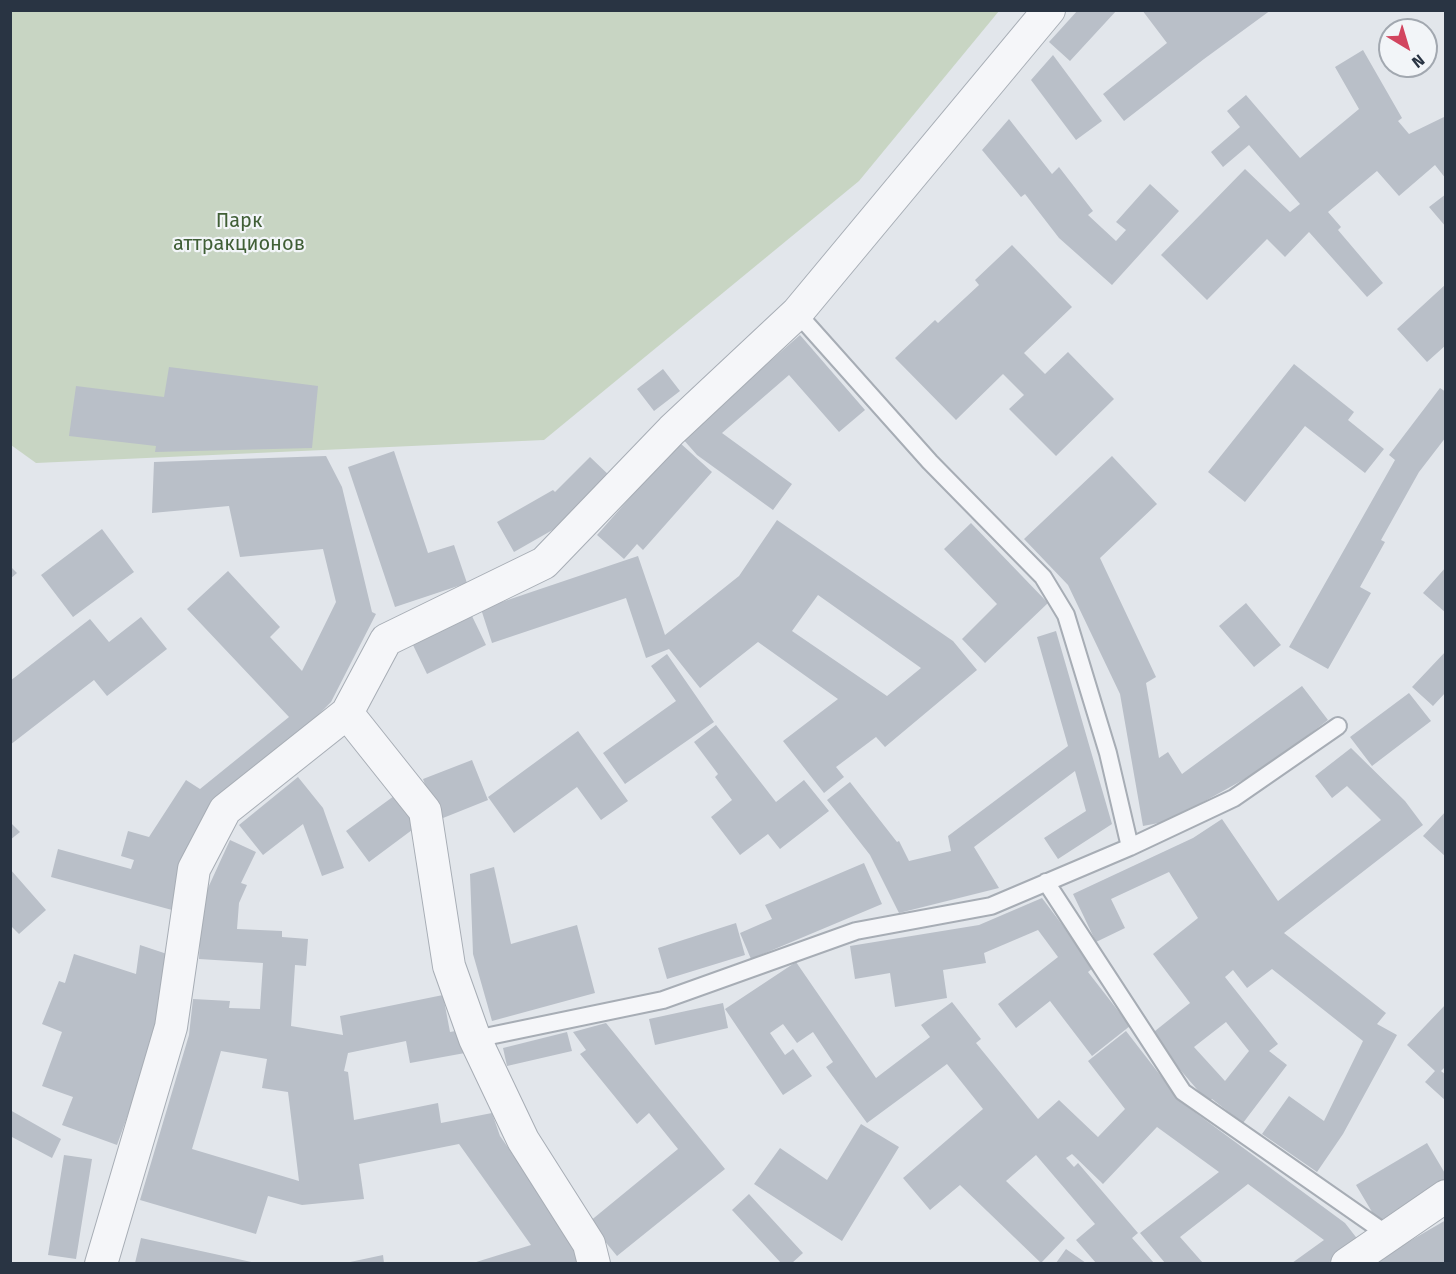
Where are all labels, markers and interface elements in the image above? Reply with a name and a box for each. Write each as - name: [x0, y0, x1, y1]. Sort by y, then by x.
- north arrow: [1378, 18, 1438, 78]
- text: N: [1408, 50, 1428, 72]
- park label: Парк аттракционов: [173, 209, 305, 256]

